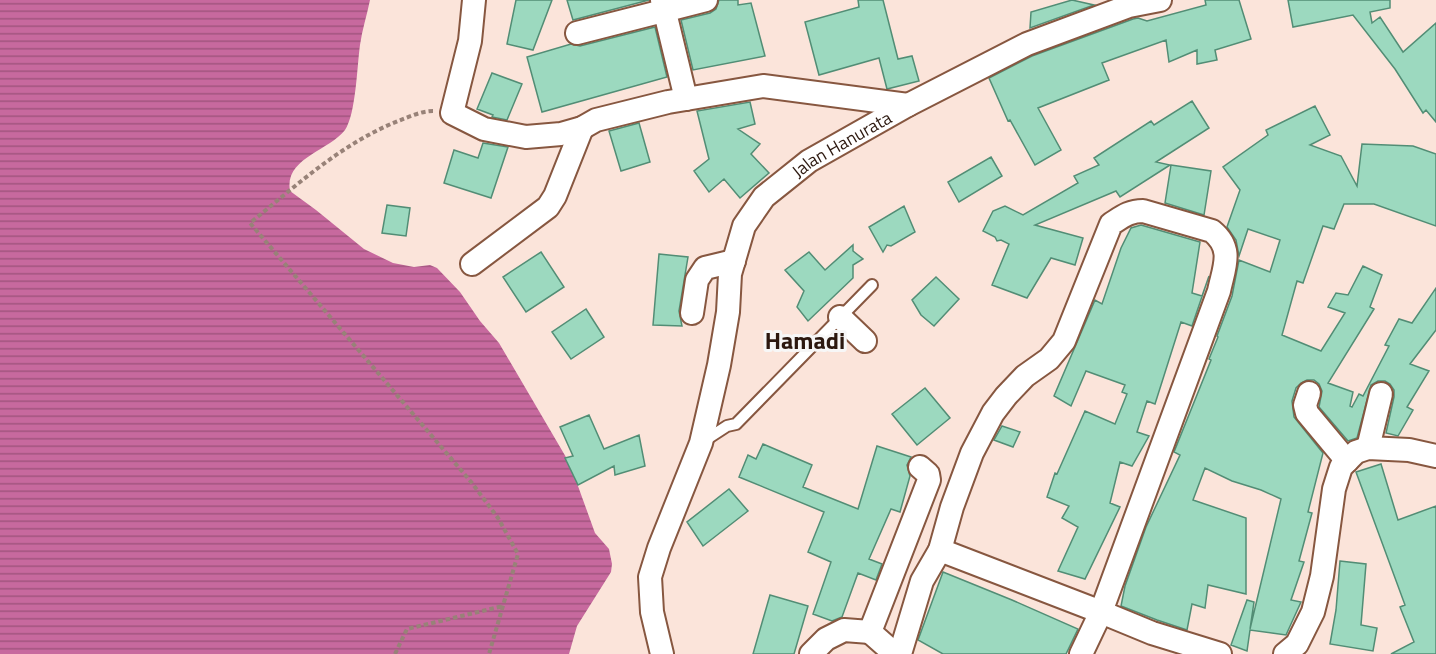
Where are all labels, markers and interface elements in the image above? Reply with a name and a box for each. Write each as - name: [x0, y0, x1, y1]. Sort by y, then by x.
- street label: Jalan Hanurata: [785, 104, 896, 184]
- district label: Hamadi: [765, 322, 845, 358]

